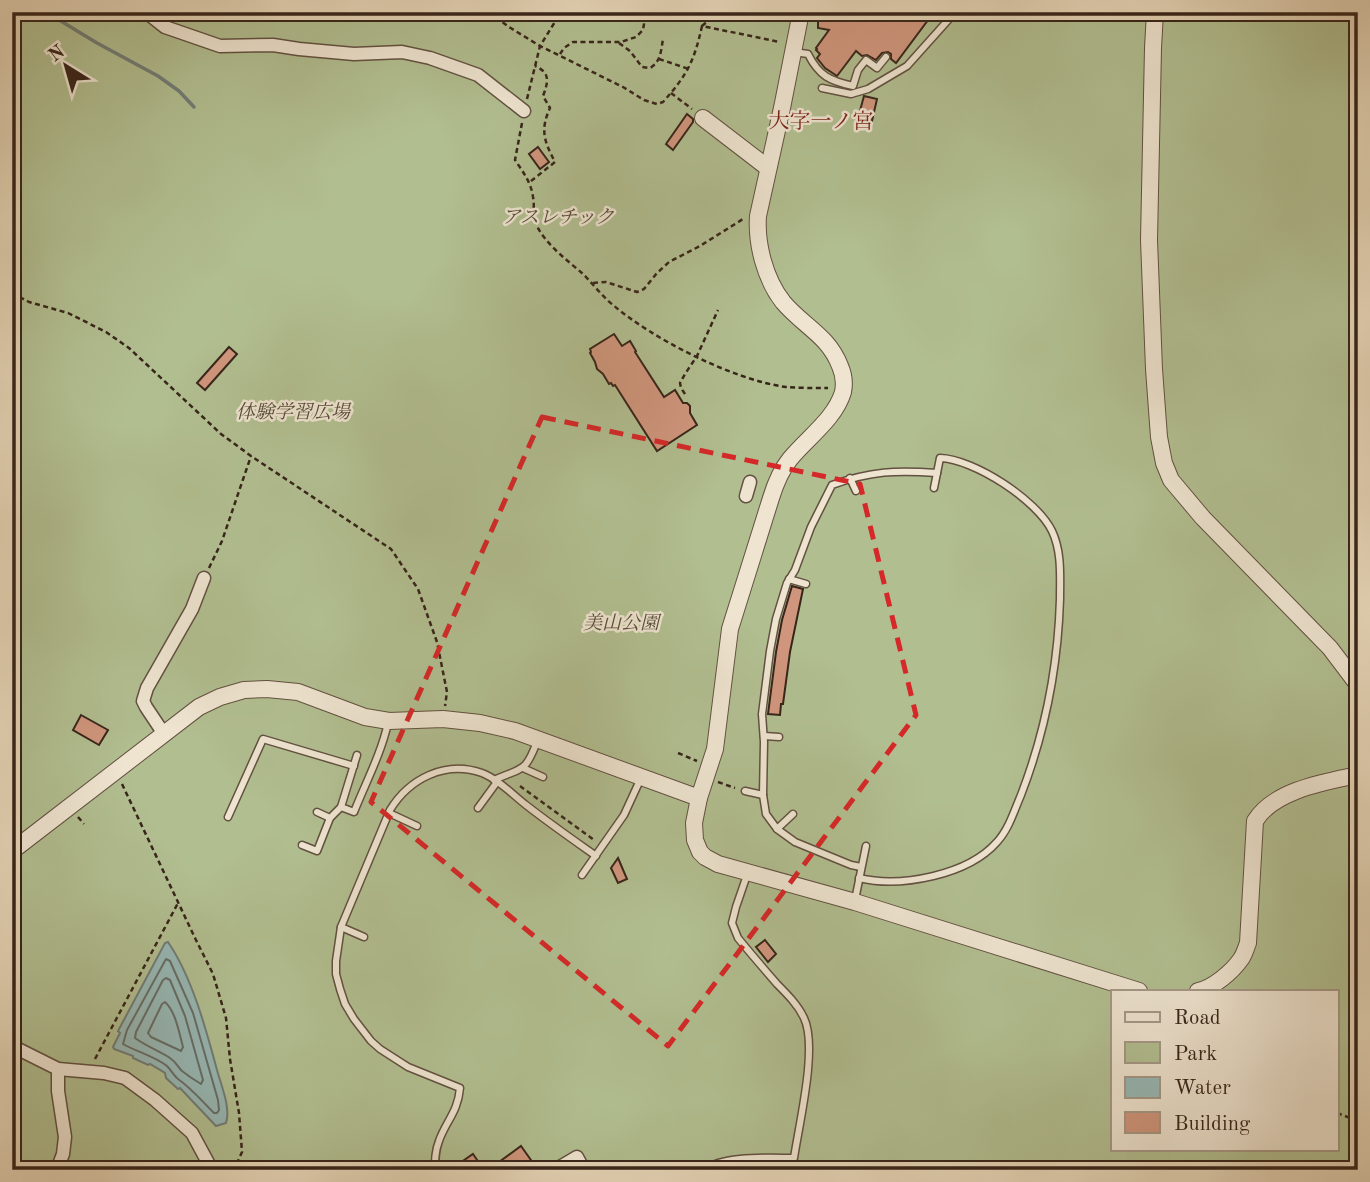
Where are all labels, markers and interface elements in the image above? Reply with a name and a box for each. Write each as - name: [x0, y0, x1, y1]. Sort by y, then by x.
- north arrow: [32, 32, 102, 102]
- text: N: [46, 42, 69, 66]
- district label: 大字一ノ宮: [769, 110, 874, 133]
- park label: アスレチック: [502, 208, 614, 228]
- park label: 体験学習広場: [236, 402, 352, 423]
- park label: 美山公園: [583, 613, 662, 634]
- legend: [1111, 990, 1338, 1150]
- text: Road: [1174, 1008, 1221, 1029]
- text: Park: [1174, 1044, 1217, 1065]
- text: Water: [1174, 1078, 1231, 1099]
- text: Building: [1174, 1114, 1251, 1135]

